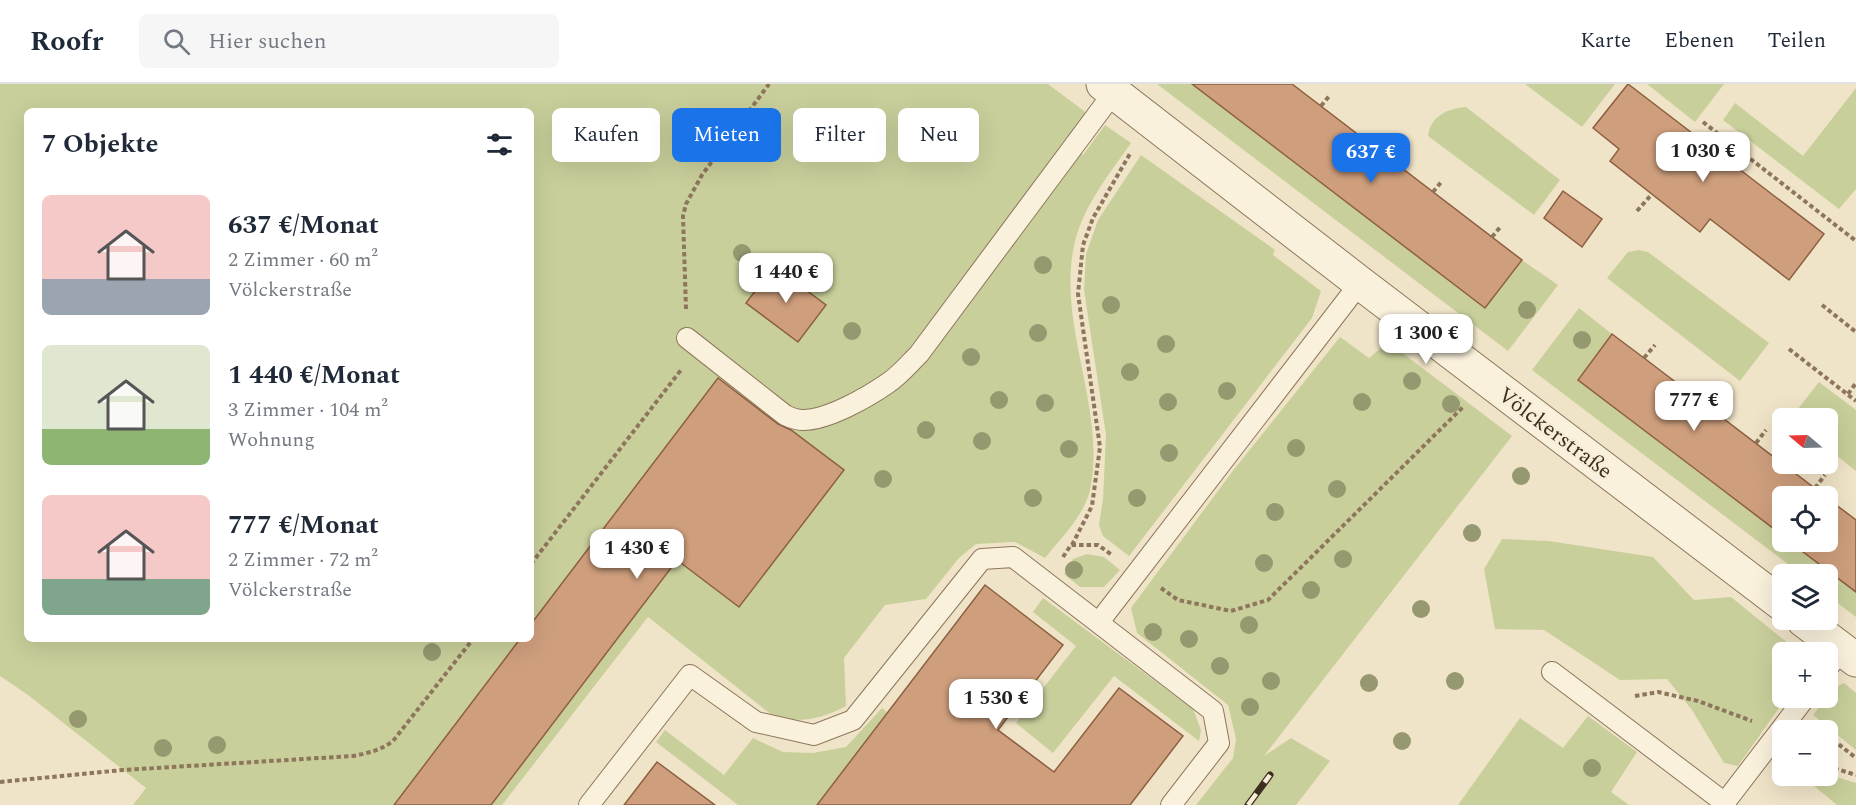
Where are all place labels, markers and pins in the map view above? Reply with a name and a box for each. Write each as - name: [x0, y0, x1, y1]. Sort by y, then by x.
- pin: 1 030 €: [1648, 132, 1758, 183]
- pin: 637 €: [1329, 133, 1413, 184]
- pin: 1 440 €: [731, 253, 841, 304]
- pin: 1 300 €: [1371, 314, 1481, 365]
- pin: 777 €: [1652, 381, 1736, 432]
- pin: 1 430 €: [582, 529, 692, 580]
- pin: 1 530 €: [941, 679, 1051, 730]

